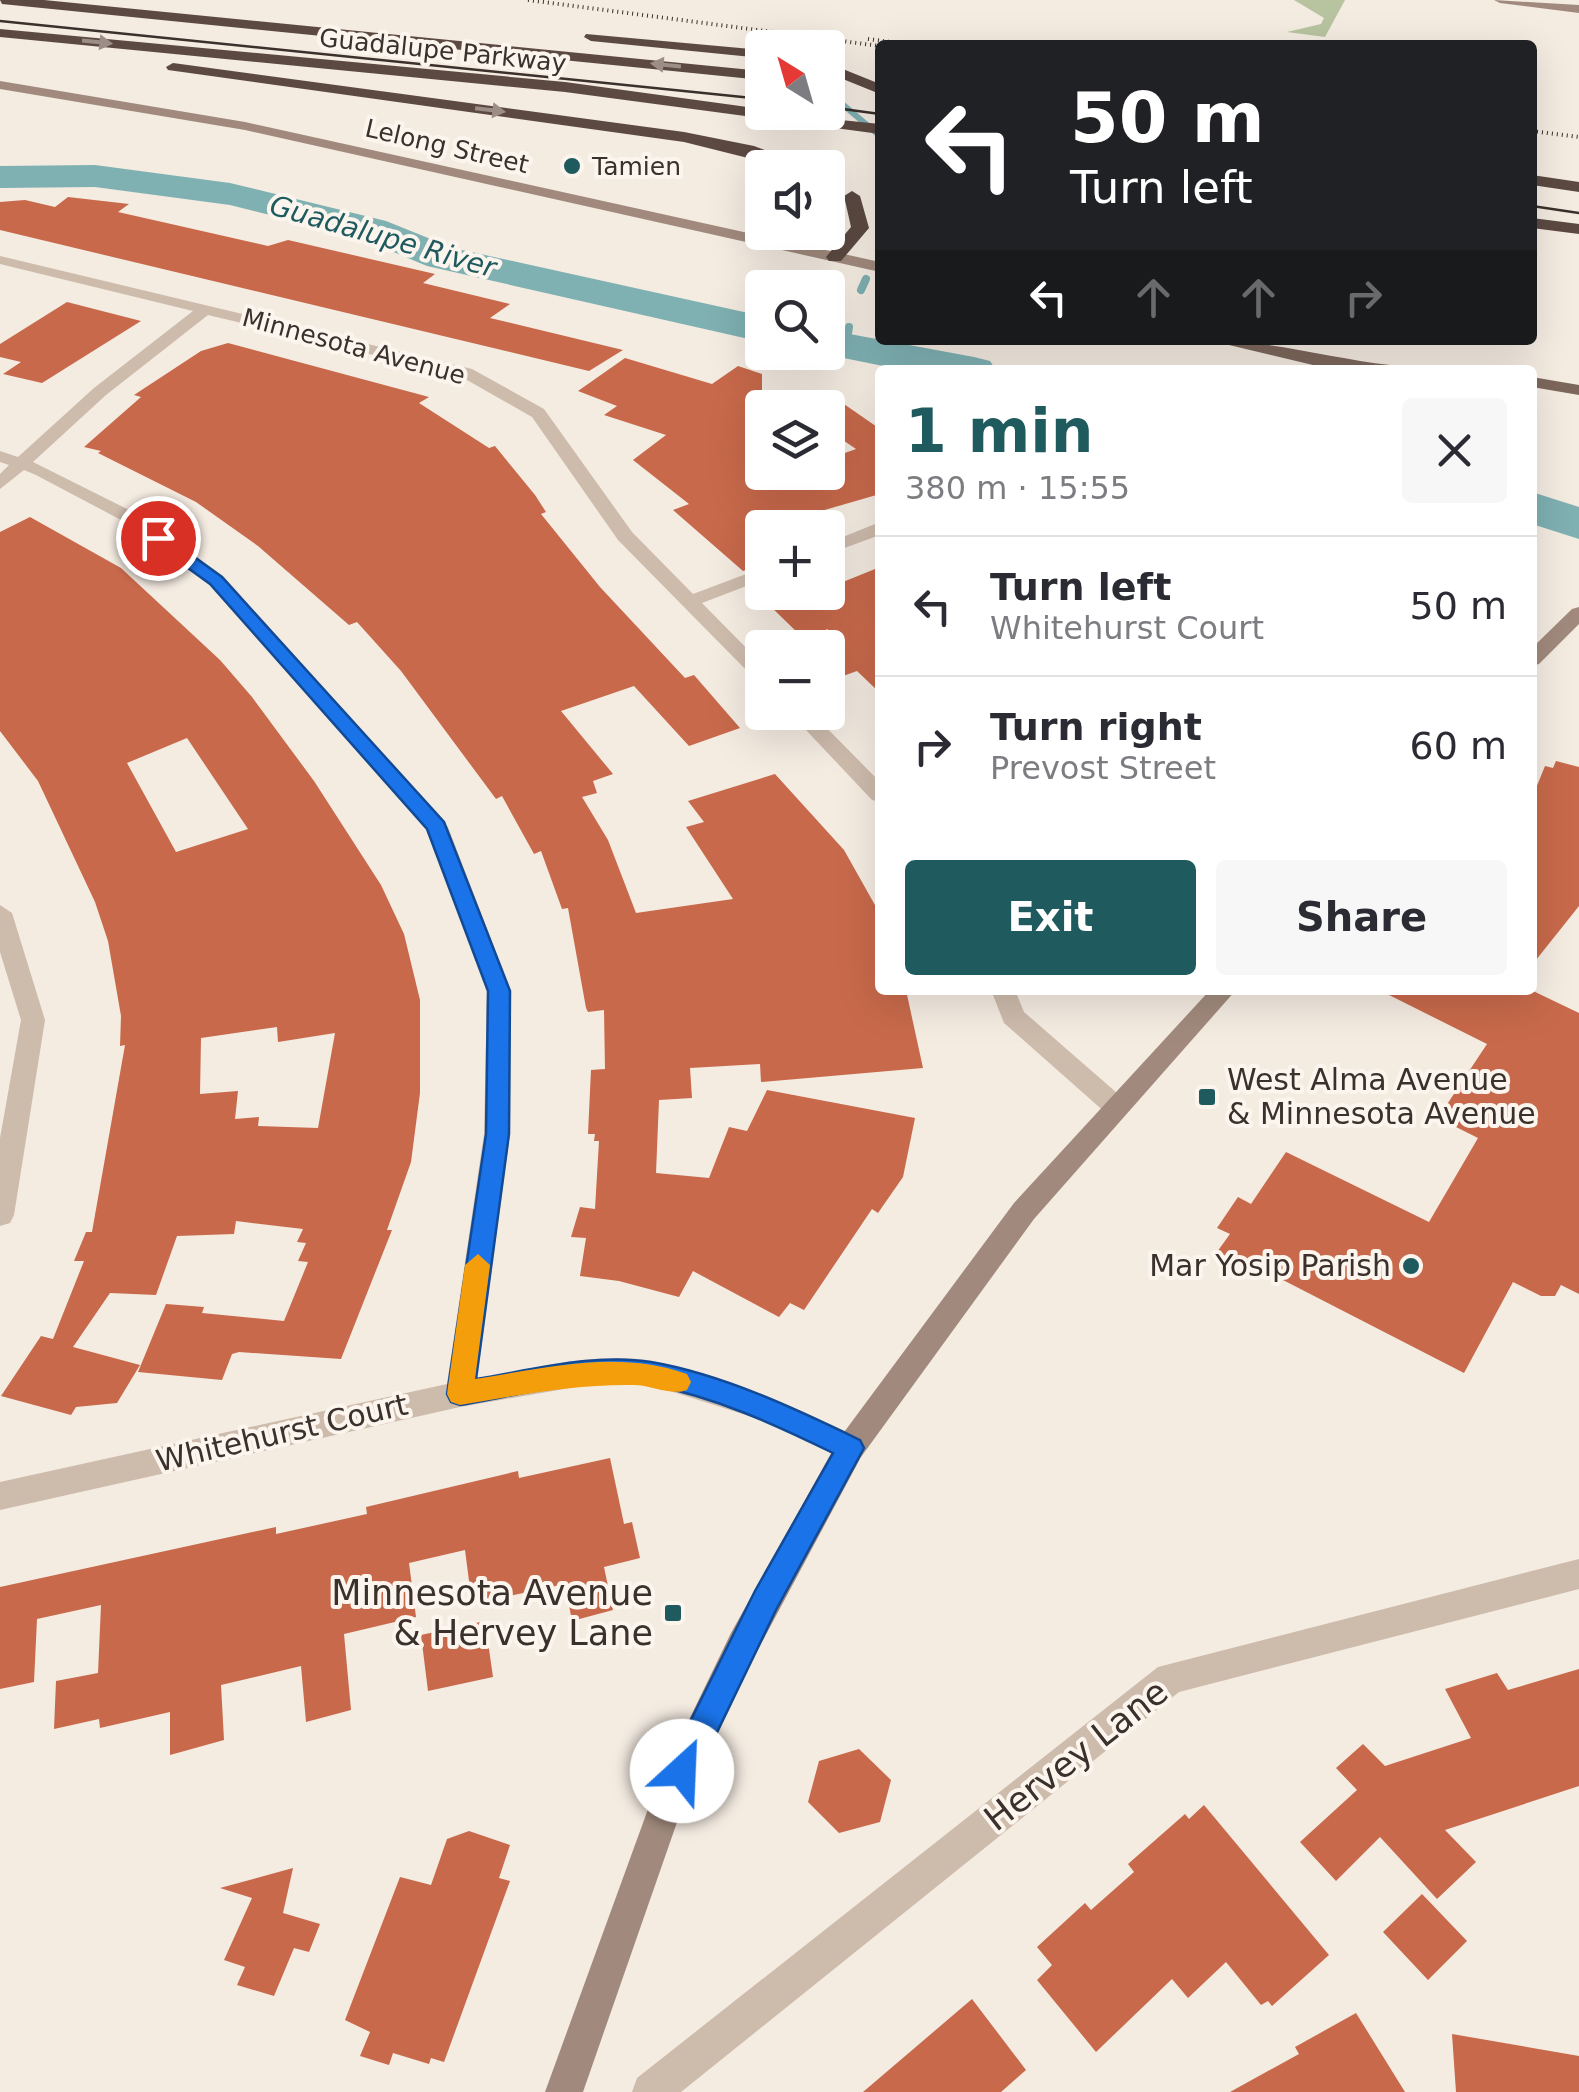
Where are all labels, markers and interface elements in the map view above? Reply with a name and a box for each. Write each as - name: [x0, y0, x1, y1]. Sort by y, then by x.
- street label: Guadalupe Parkway: [318, 23, 568, 78]
- north arrow: [745, 30, 845, 130]
- map controls: [745, 30, 845, 730]
- one-way arrow: [82, 34, 113, 50]
- one-way arrow: [649, 57, 681, 73]
- text: 50 m: [1070, 77, 1265, 159]
- icon: left: [905, 80, 1035, 210]
- one-way arrow: [474, 102, 506, 118]
- street label: Lelong Street: [362, 114, 532, 179]
- button: sound: [745, 150, 845, 250]
- place label: Tamien: [591, 152, 681, 181]
- marker: Tamien: [561, 155, 583, 177]
- text: Turn left: [1070, 161, 1253, 214]
- water label: Guadalupe River: [266, 188, 501, 285]
- button: search: [745, 270, 845, 370]
- icon: left: [1021, 270, 1076, 325]
- icon: ahead: [1126, 270, 1181, 325]
- icon: ahead: [1231, 270, 1286, 325]
- icon: right: [1336, 270, 1391, 325]
- street label: Minnesota Avenue: [239, 303, 469, 390]
- button: layers: [745, 390, 845, 490]
- text: 1 min: [905, 396, 1093, 466]
- button: close: [1402, 398, 1507, 503]
- text: 380 m · 15:55: [905, 469, 1130, 507]
- pin: [116, 496, 201, 581]
- button: +: [745, 510, 845, 610]
- icon: arrive: [131, 511, 186, 566]
- text: Turn left: [990, 565, 1171, 609]
- icon: left: [905, 579, 960, 634]
- text: 50 m: [1410, 584, 1507, 628]
- text: Whitehurst Court: [990, 609, 1264, 647]
- button: −: [745, 630, 845, 730]
- text: Turn right: [990, 705, 1202, 749]
- icon: right: [905, 719, 960, 774]
- text: 60 m: [1410, 724, 1507, 768]
- text: Prevost Street: [990, 749, 1216, 787]
- button: Exit: [905, 860, 1196, 975]
- button: Share: [1216, 860, 1507, 975]
- place label: West Alma Avenue & Minnesota Avenue: [1227, 1062, 1536, 1131]
- marker: West Alma Avenue & Minnesota Avenue: [1196, 1086, 1218, 1108]
- place label: Mar Yosip Parish: [1149, 1248, 1391, 1283]
- marker: Mar Yosip Parish: [1400, 1255, 1422, 1277]
- street label: Whitehurst Court: [153, 1387, 411, 1478]
- place label: Minnesota Avenue & Hervey Lane: [331, 1573, 653, 1653]
- marker: Minnesota Avenue & Hervey Lane: [662, 1602, 684, 1624]
- street label: Hervey Lane: [977, 1671, 1175, 1839]
- position arrow: [630, 1719, 734, 1823]

